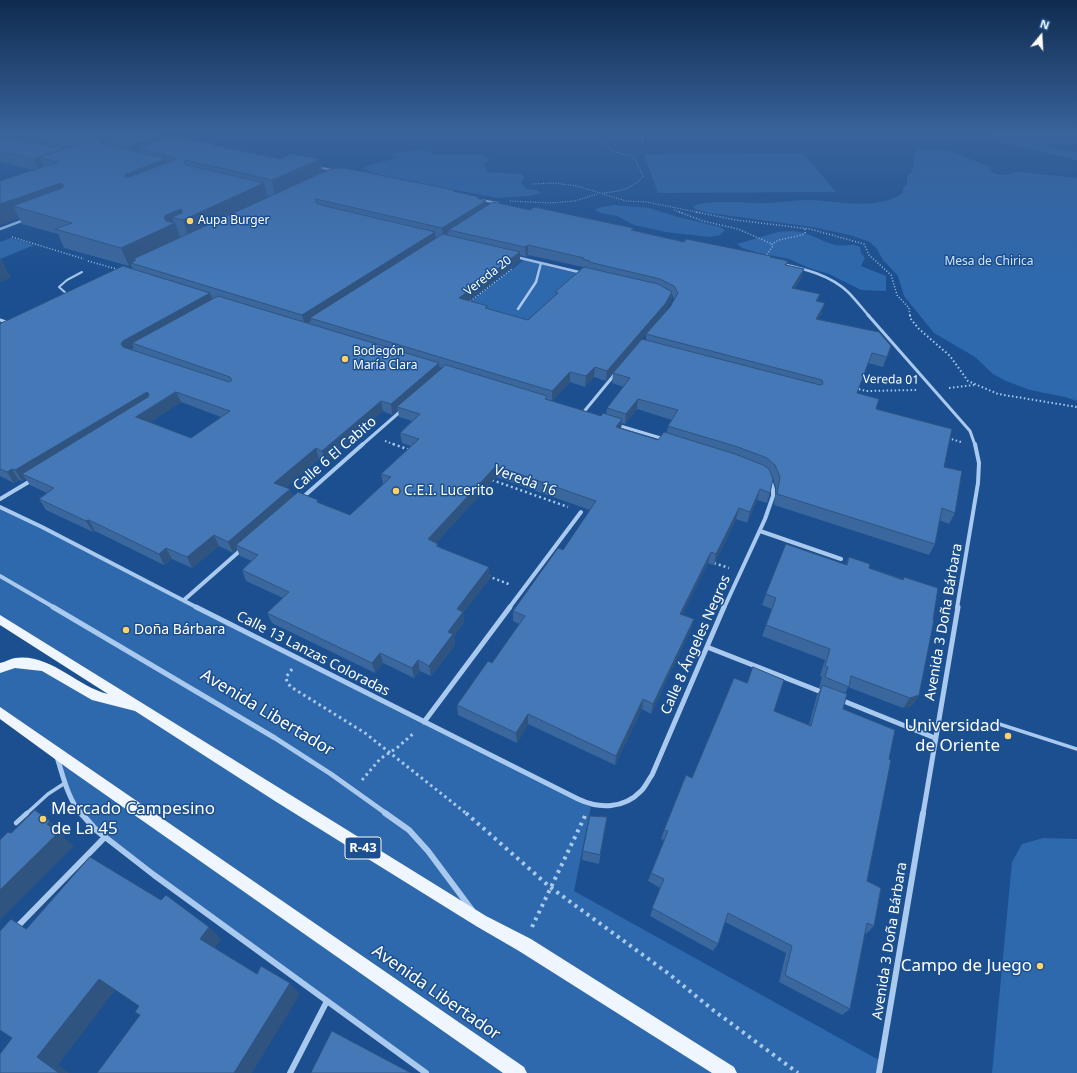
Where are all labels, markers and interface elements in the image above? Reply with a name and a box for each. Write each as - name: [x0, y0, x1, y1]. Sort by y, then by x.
- north arrow: [1021, 16, 1061, 56]
- text: N: [1038, 16, 1051, 33]
- place label: Aupa Burger: [198, 214, 269, 228]
- marker: Aupa Burger: [185, 216, 195, 226]
- street label: Vereda 20: [461, 253, 515, 299]
- park label: Mesa de Chirica: [944, 255, 1034, 269]
- place label: Bodegón María Clara: [353, 345, 417, 373]
- marker: Bodegón María Clara: [340, 354, 350, 364]
- street label: Vereda 01: [863, 372, 919, 388]
- street label: Calle 6 El Cabito: [290, 413, 380, 495]
- street label: Vereda 16: [491, 462, 559, 500]
- place label: C.E.I. Lucerito: [404, 483, 494, 499]
- marker: C.E.I. Lucerito: [391, 486, 401, 496]
- street label: Avenida 3 Doña Bárbara: [922, 542, 966, 702]
- street label: Calle 8 Ángeles Negros: [658, 573, 734, 717]
- street label: Calle 13 Lanzas Coloradas: [234, 608, 392, 700]
- place label: Doña Bárbara: [134, 622, 225, 638]
- marker: Doña Bárbara: [121, 625, 131, 635]
- street label: Avenida Libertador: [197, 665, 337, 761]
- place label: Universidad de Oriente: [904, 716, 1000, 756]
- marker: Universidad de Oriente: [1003, 731, 1013, 741]
- place label: Mercado Campesino de La 45: [51, 799, 215, 839]
- marker: Mercado Campesino de La 45: [38, 814, 48, 824]
- road number: R-43: [345, 837, 381, 859]
- street label: Avenida 3 Doña Bárbara: [869, 861, 911, 1021]
- street label: Avenida Libertador: [368, 941, 504, 1045]
- place label: Campo de Juego: [901, 956, 1032, 976]
- marker: Campo de Juego: [1035, 961, 1045, 971]

